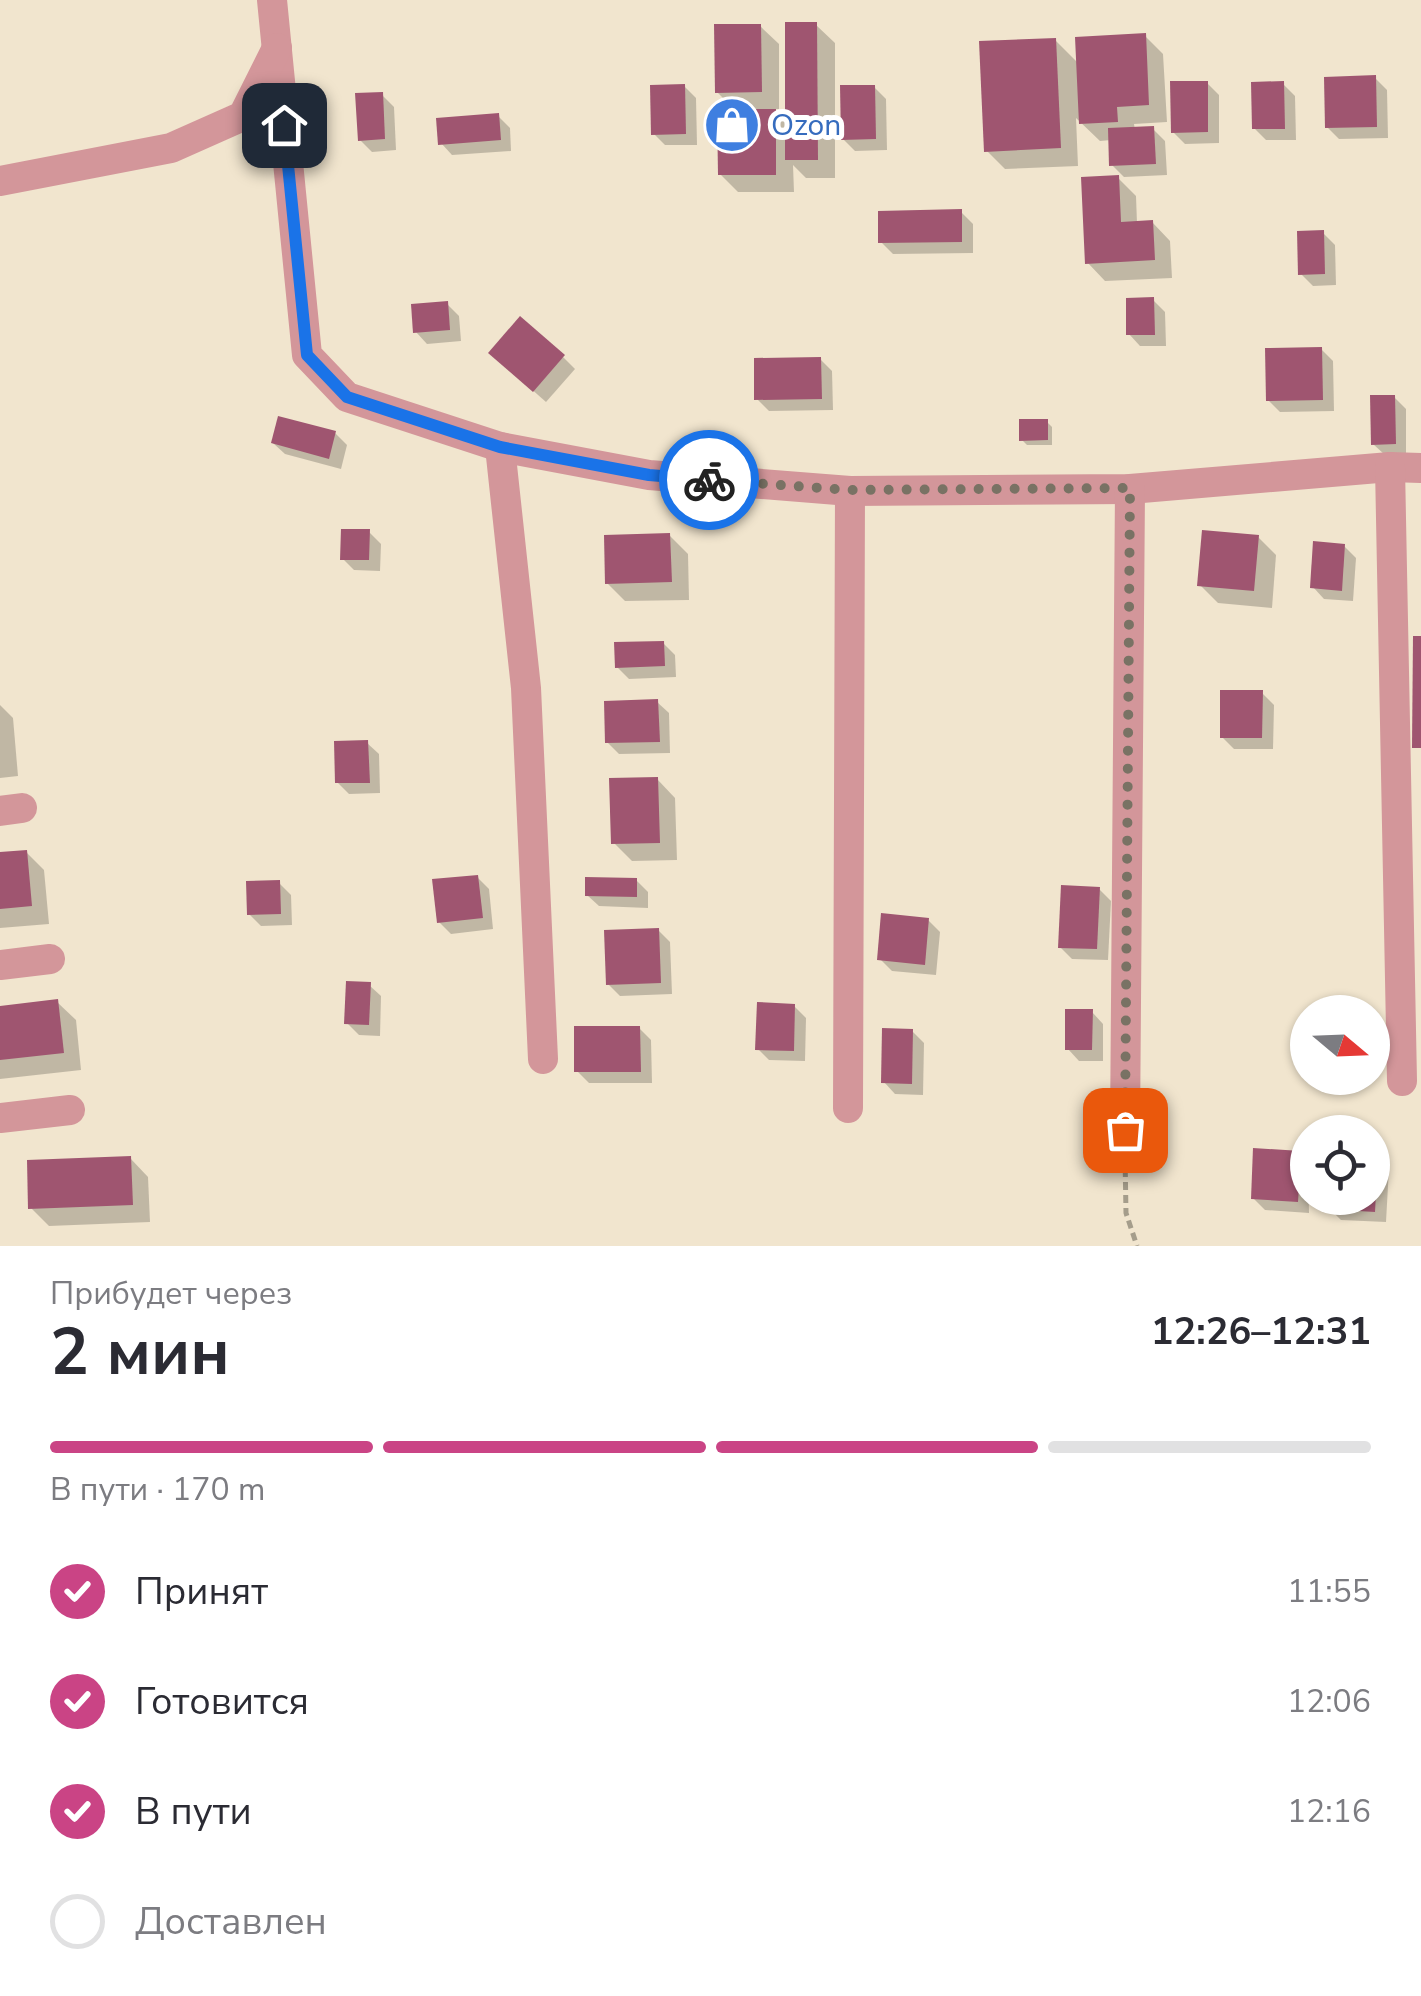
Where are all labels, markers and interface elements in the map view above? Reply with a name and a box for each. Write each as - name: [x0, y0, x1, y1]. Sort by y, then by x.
- pin: [242, 83, 327, 168]
- shop icon: Ozon: [702, 95, 762, 155]
- icon: home: [257, 98, 312, 153]
- place label: Ozon: [771, 105, 841, 146]
- courier: [659, 430, 759, 530]
- icon: bike: [682, 453, 737, 508]
- north arrow: [1290, 995, 1390, 1095]
- map controls: [1290, 995, 1390, 1215]
- pin: [1083, 1088, 1168, 1173]
- icon: bag: [1098, 1103, 1153, 1158]
- button: locate: [1290, 1115, 1390, 1215]
- text: Прибудет через: [50, 1272, 292, 1315]
- text: 12:26–12:31: [1151, 1306, 1371, 1357]
- text: 2 мин: [50, 1308, 230, 1397]
- text: В пути · 170 m: [50, 1468, 265, 1511]
- icon: check: [50, 1564, 105, 1619]
- text: Принят: [135, 1566, 268, 1617]
- text: 11:55: [1287, 1570, 1371, 1613]
- icon: check: [50, 1674, 105, 1729]
- text: Готовится: [135, 1676, 309, 1727]
- text: 12:06: [1287, 1680, 1371, 1723]
- icon: check: [50, 1784, 105, 1839]
- text: В пути: [135, 1786, 252, 1837]
- text: 12:16: [1287, 1790, 1371, 1833]
- text: Доставлен: [135, 1896, 327, 1947]

